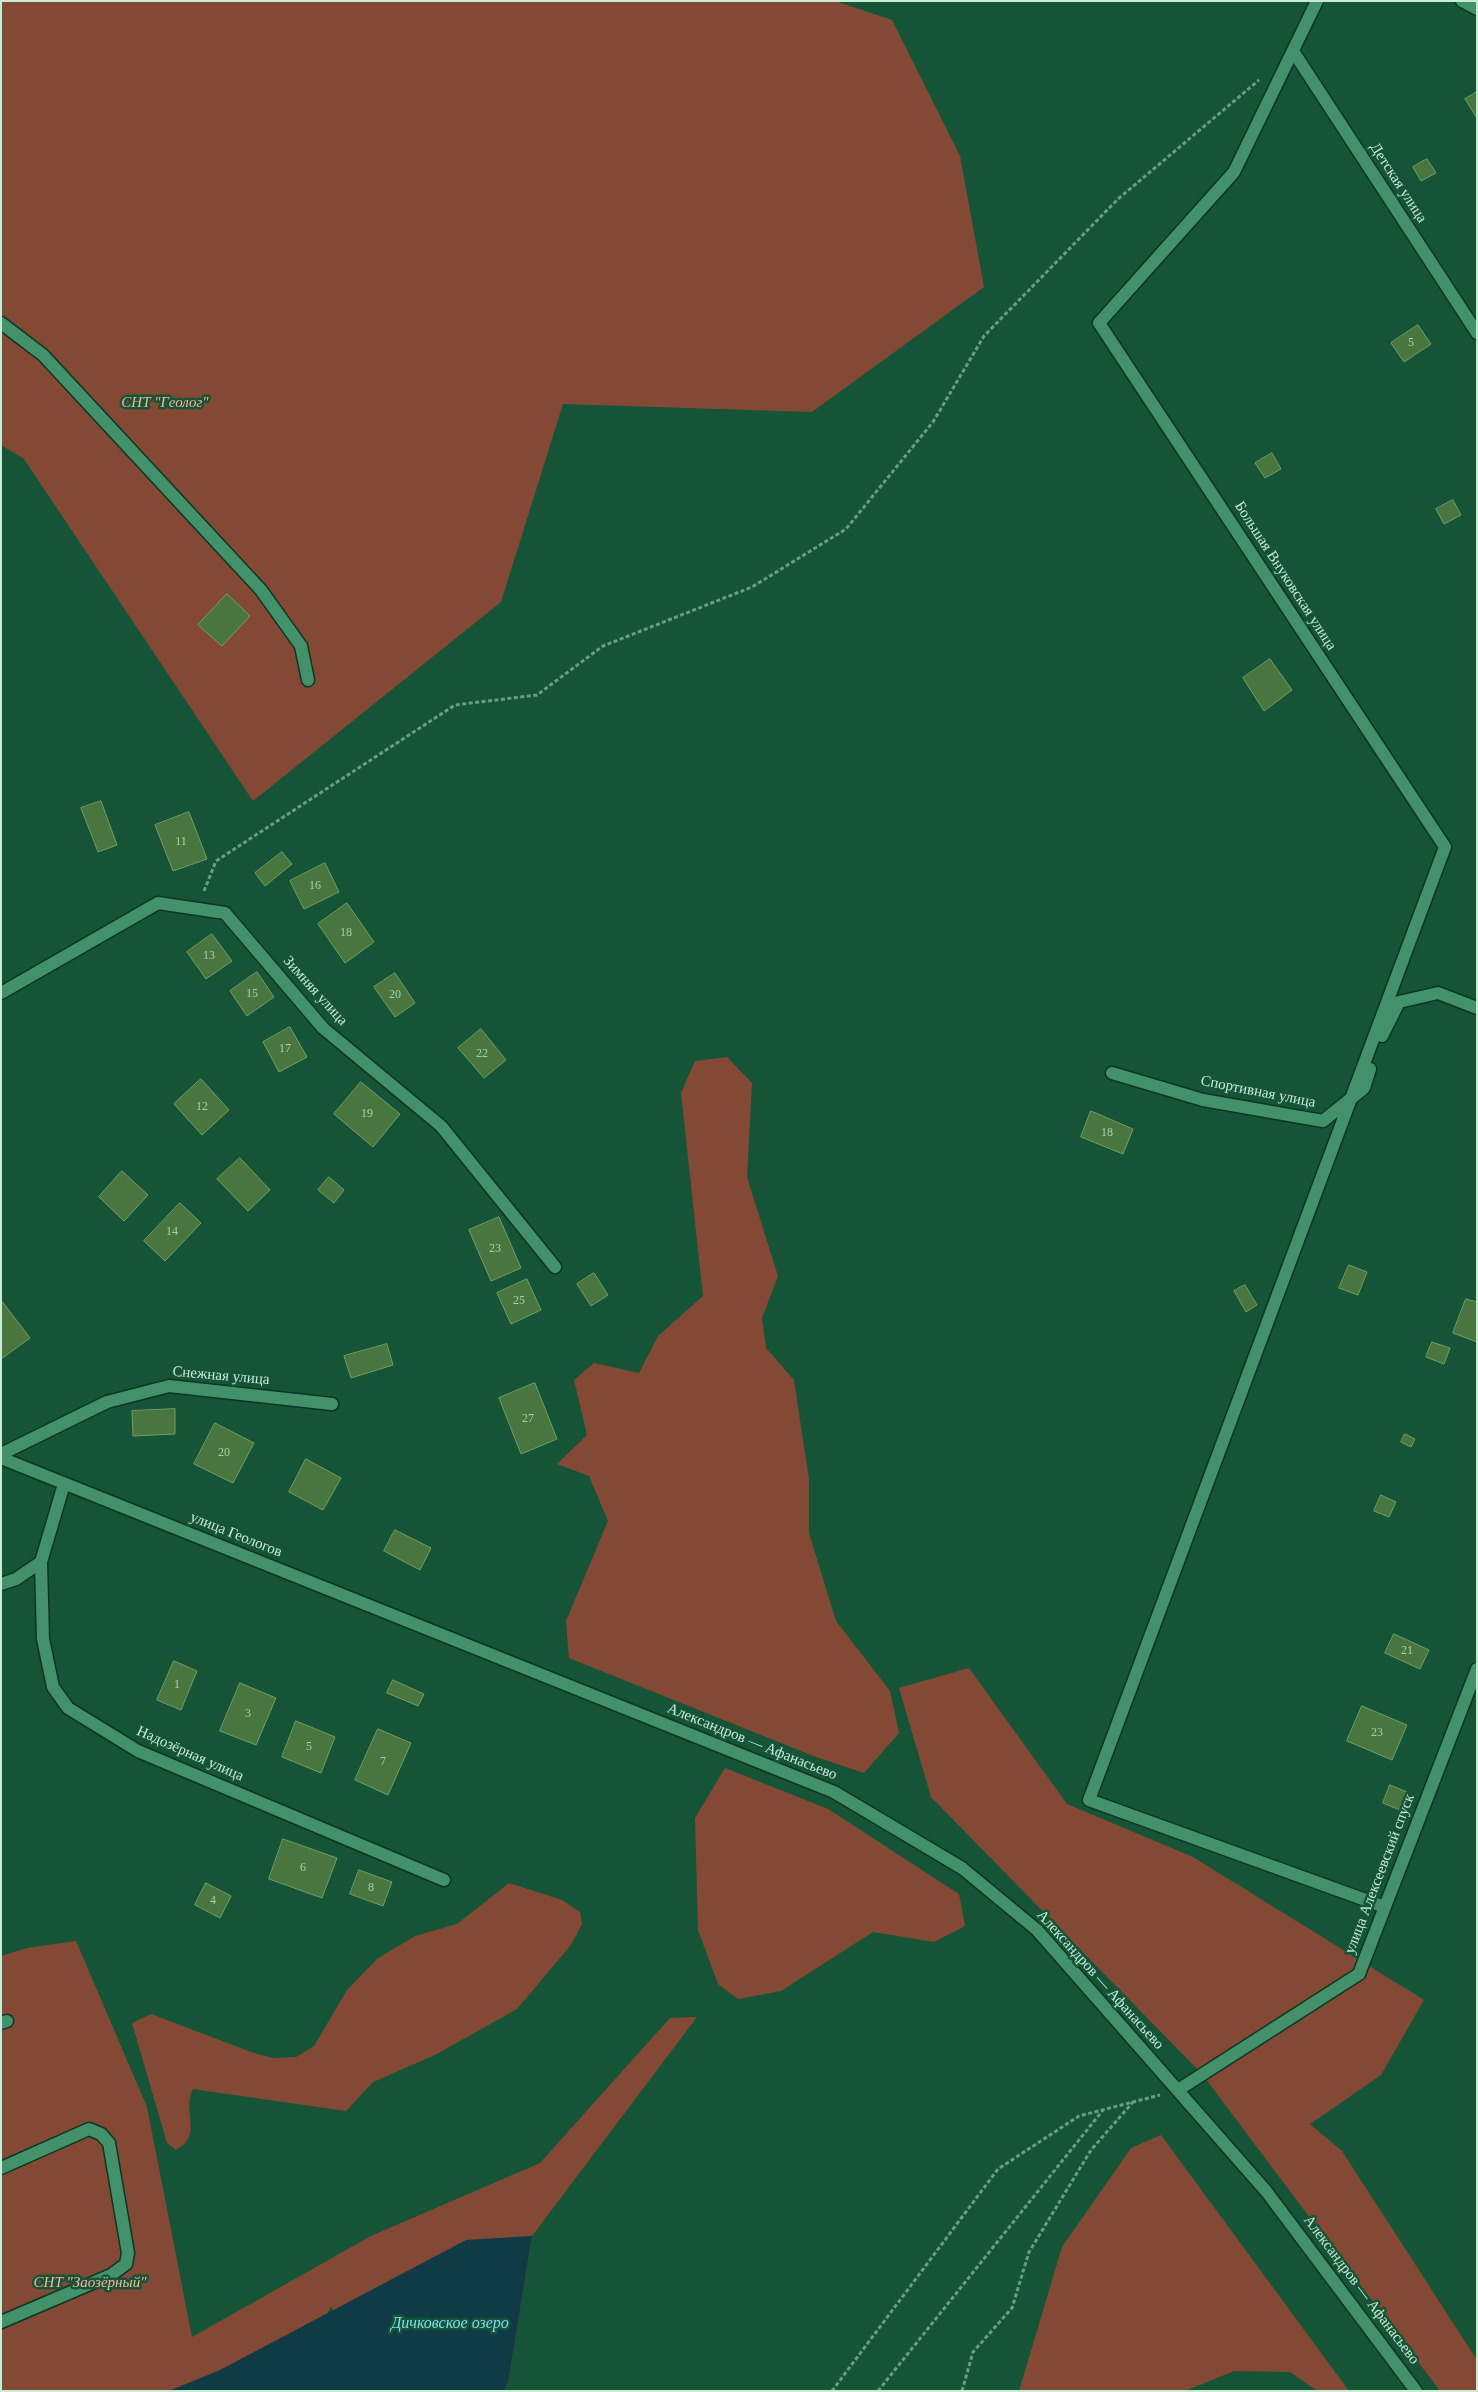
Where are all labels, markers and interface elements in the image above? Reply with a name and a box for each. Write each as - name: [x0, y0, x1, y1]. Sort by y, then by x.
- street label: Детская улица: [1365, 140, 1431, 226]
- house number: 5: [1408, 336, 1414, 350]
- park label: СНТ "Геолог": [121, 394, 209, 412]
- street label: Большая Внуковская улица: [1230, 498, 1340, 654]
- house number: 11: [175, 835, 187, 849]
- house number: 16: [309, 879, 321, 893]
- house number: 18: [340, 926, 352, 940]
- house number: 13: [203, 949, 215, 963]
- street label: Зимняя улица: [279, 952, 351, 1030]
- house number: 15: [246, 987, 258, 1001]
- house number: 20: [389, 988, 401, 1002]
- house number: 17: [279, 1042, 291, 1056]
- house number: 22: [476, 1047, 488, 1061]
- street label: Спортивная улица: [1199, 1072, 1317, 1112]
- house number: 12: [196, 1100, 208, 1114]
- house number: 19: [361, 1107, 373, 1121]
- house number: 18: [1101, 1126, 1113, 1140]
- house number: 14: [166, 1225, 178, 1239]
- house number: 23: [489, 1242, 501, 1256]
- house number: 25: [513, 1294, 525, 1308]
- street label: Снежная улица: [172, 1363, 270, 1389]
- house number: 27: [522, 1412, 534, 1426]
- house number: 20: [218, 1446, 230, 1460]
- street label: улица Геологов: [187, 1508, 285, 1562]
- house number: 21: [1401, 1644, 1413, 1658]
- house number: 1: [174, 1678, 180, 1692]
- street label: Александров — Афанасьево: [664, 1700, 840, 1784]
- house number: 3: [245, 1707, 251, 1721]
- street label: Надозёрная улица: [134, 1722, 246, 1786]
- house number: 23: [1371, 1726, 1383, 1740]
- house number: 5: [306, 1740, 312, 1754]
- house number: 7: [380, 1755, 386, 1769]
- street label: улица Алексеевский спуск: [1341, 1792, 1419, 1956]
- house number: 6: [300, 1861, 306, 1875]
- house number: 8: [368, 1881, 374, 1895]
- house number: 4: [210, 1894, 216, 1908]
- street label: Александров — Афанасьево: [1033, 1907, 1167, 2053]
- street label: Александров — Афанасьево: [1299, 2212, 1423, 2368]
- park label: СНТ "Заозёрный": [34, 2274, 146, 2292]
- water label: Дичковское озеро: [391, 2314, 509, 2334]

